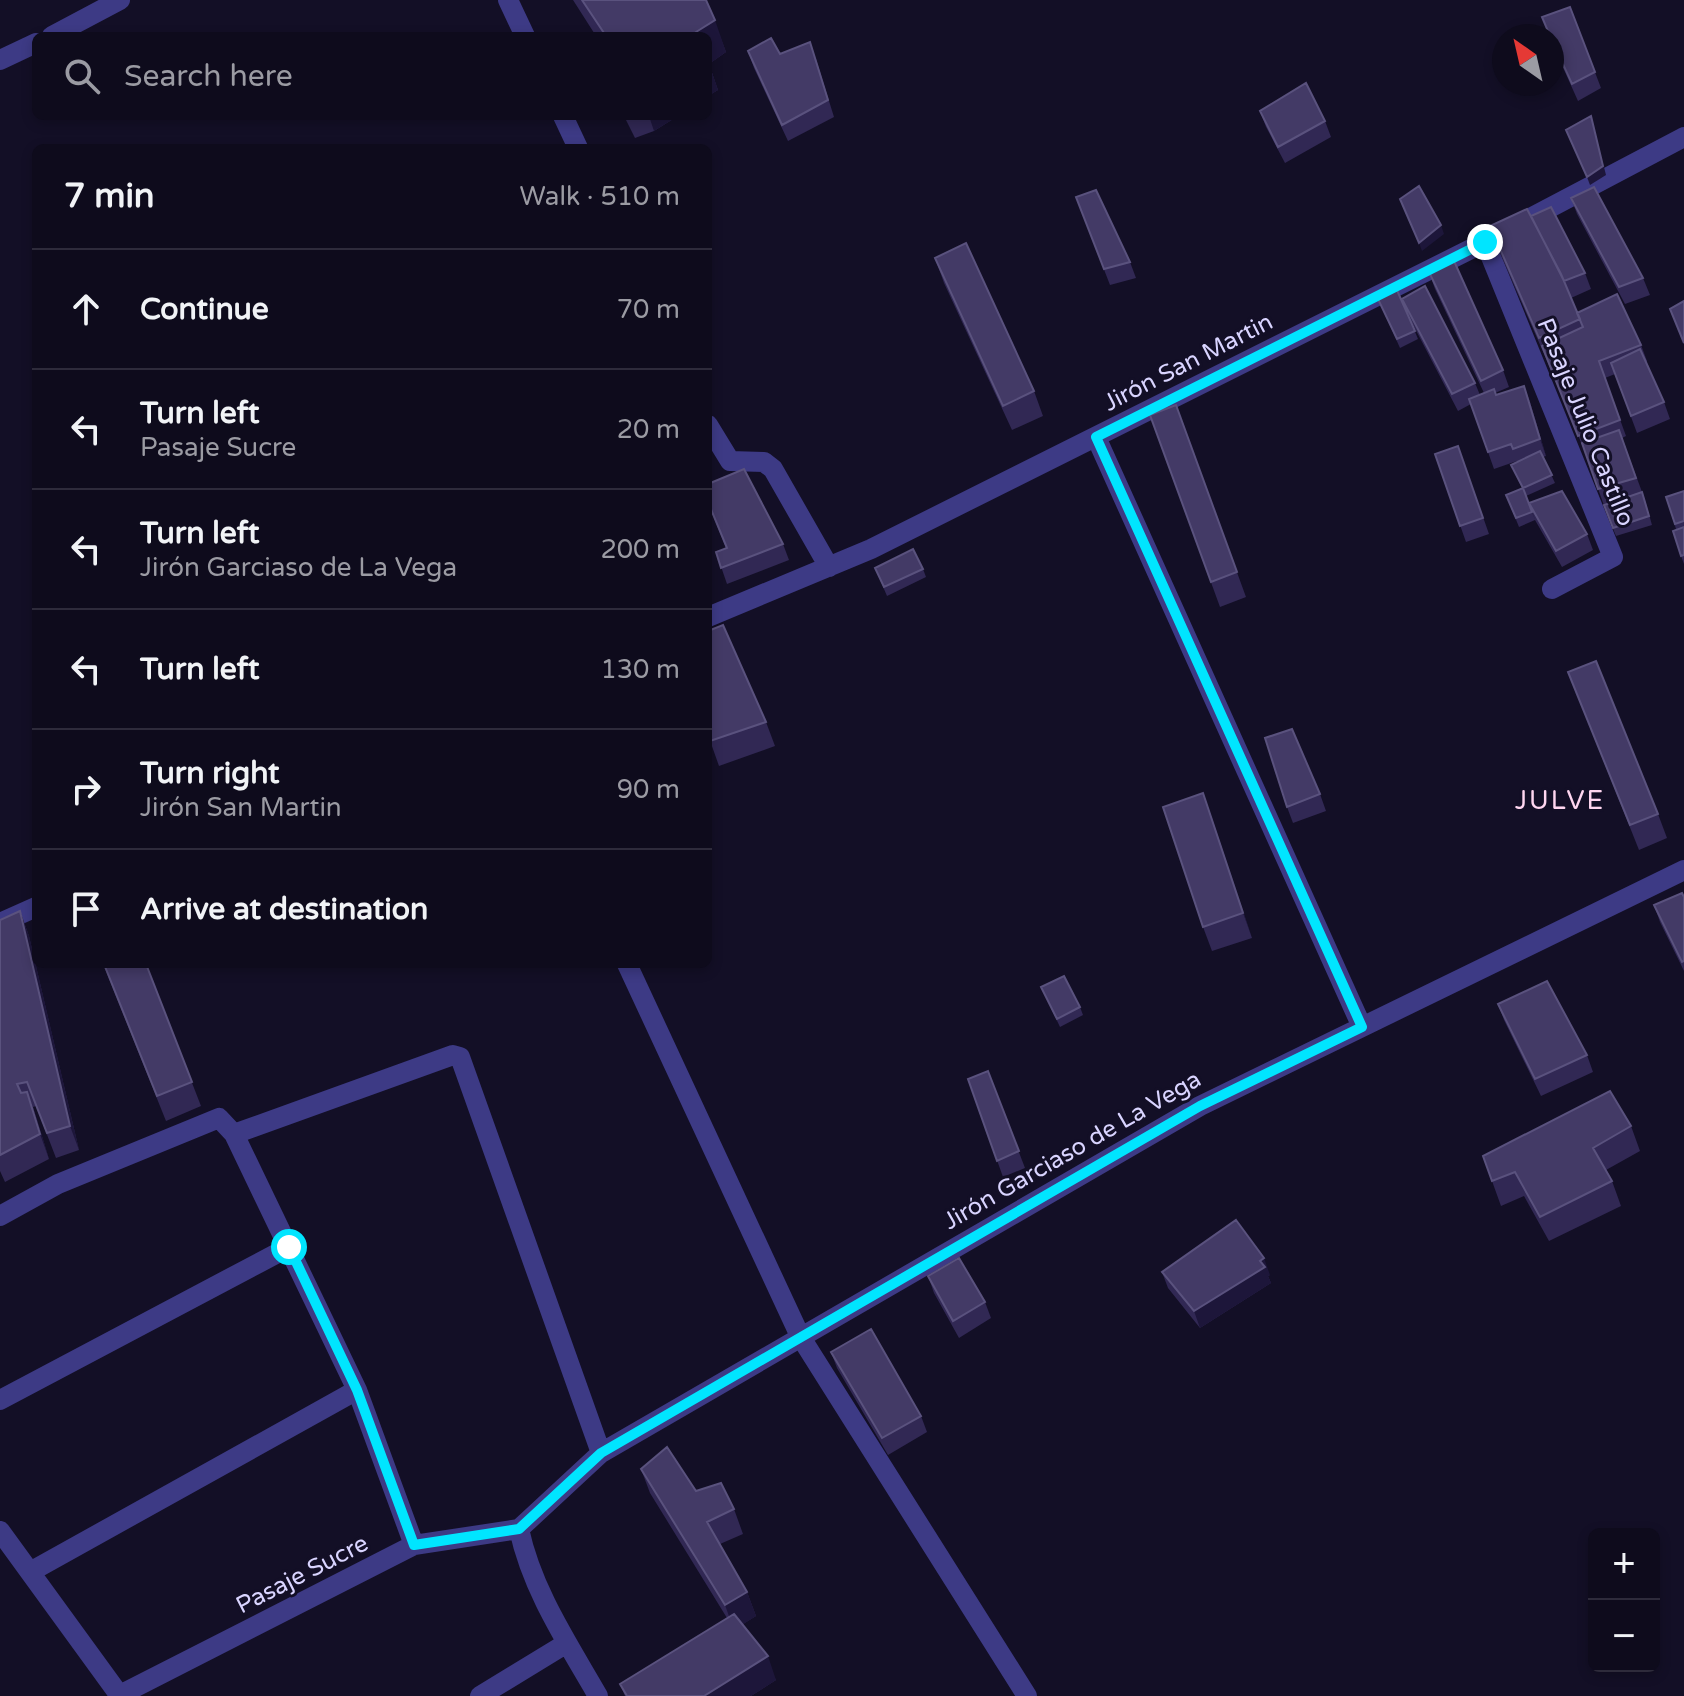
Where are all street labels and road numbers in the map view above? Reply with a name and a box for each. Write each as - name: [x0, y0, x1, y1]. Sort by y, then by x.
- street label: Jirón San Martin: [1099, 307, 1278, 418]
- street label: Pasaje Julio Castillo: [1531, 314, 1641, 530]
- street label: Jirón Garciaso de La Vega: [938, 1065, 1206, 1236]
- street label: Pasaje Sucre: [231, 1529, 373, 1620]

